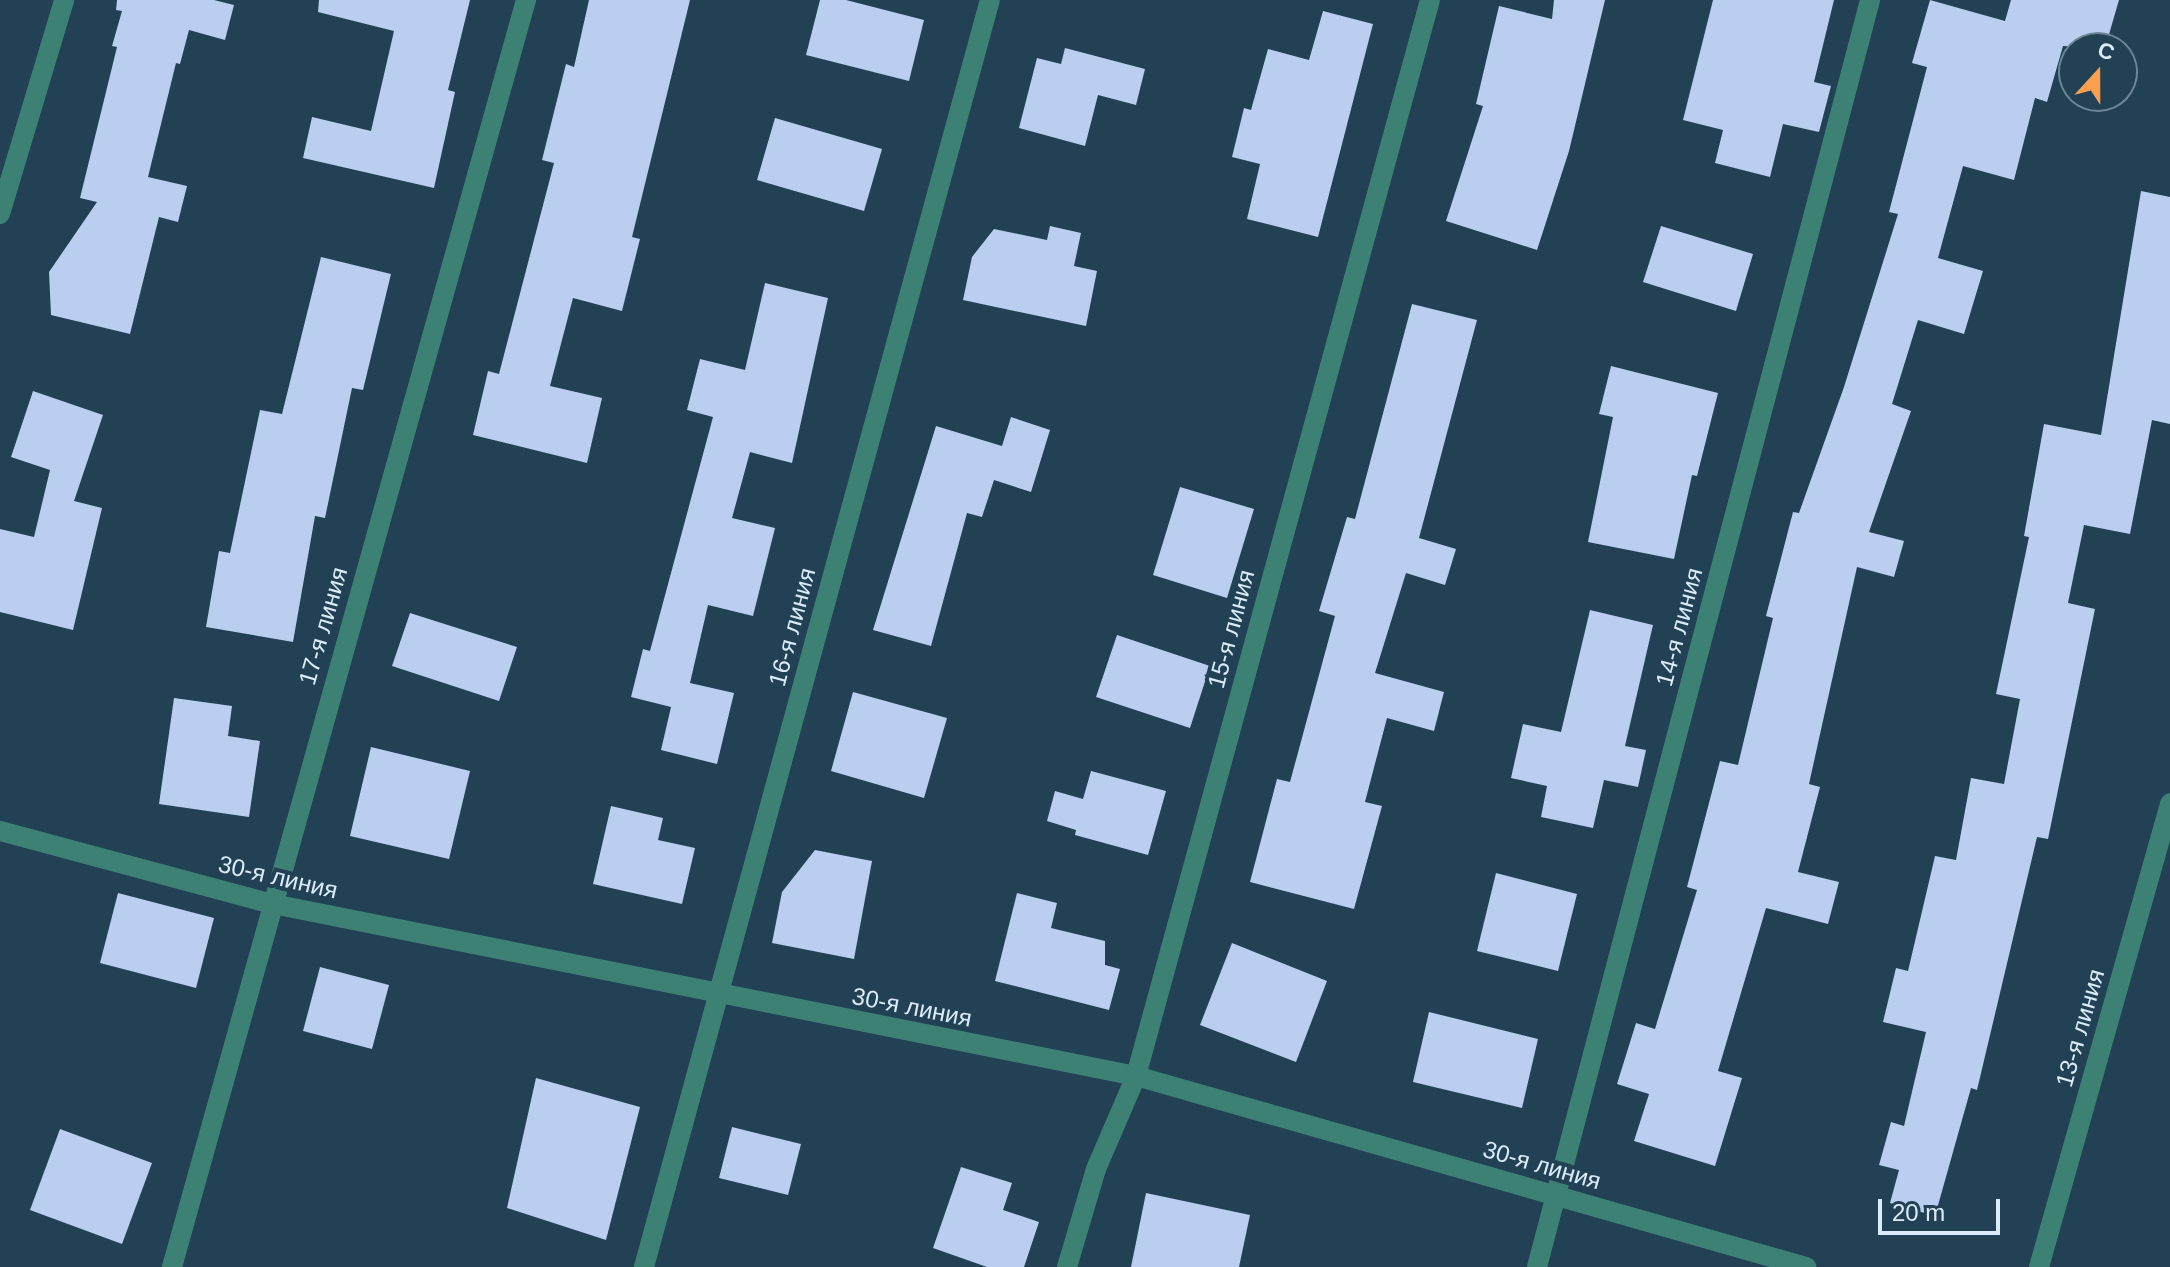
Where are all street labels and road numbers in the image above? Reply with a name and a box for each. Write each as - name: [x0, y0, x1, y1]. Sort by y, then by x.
- street label: 17-я линия: [292, 564, 354, 688]
- street label: 16-я линия: [762, 565, 822, 689]
- street label: 14-я линия: [1649, 565, 1709, 689]
- street label: 15-я линия: [1201, 567, 1261, 691]
- street label: 30-я линия: [216, 849, 340, 905]
- street label: 13-я линия: [2049, 966, 2111, 1090]
- street label: 30-я линия: [850, 981, 974, 1033]
- street label: 30-я линия: [1480, 1134, 1604, 1196]

